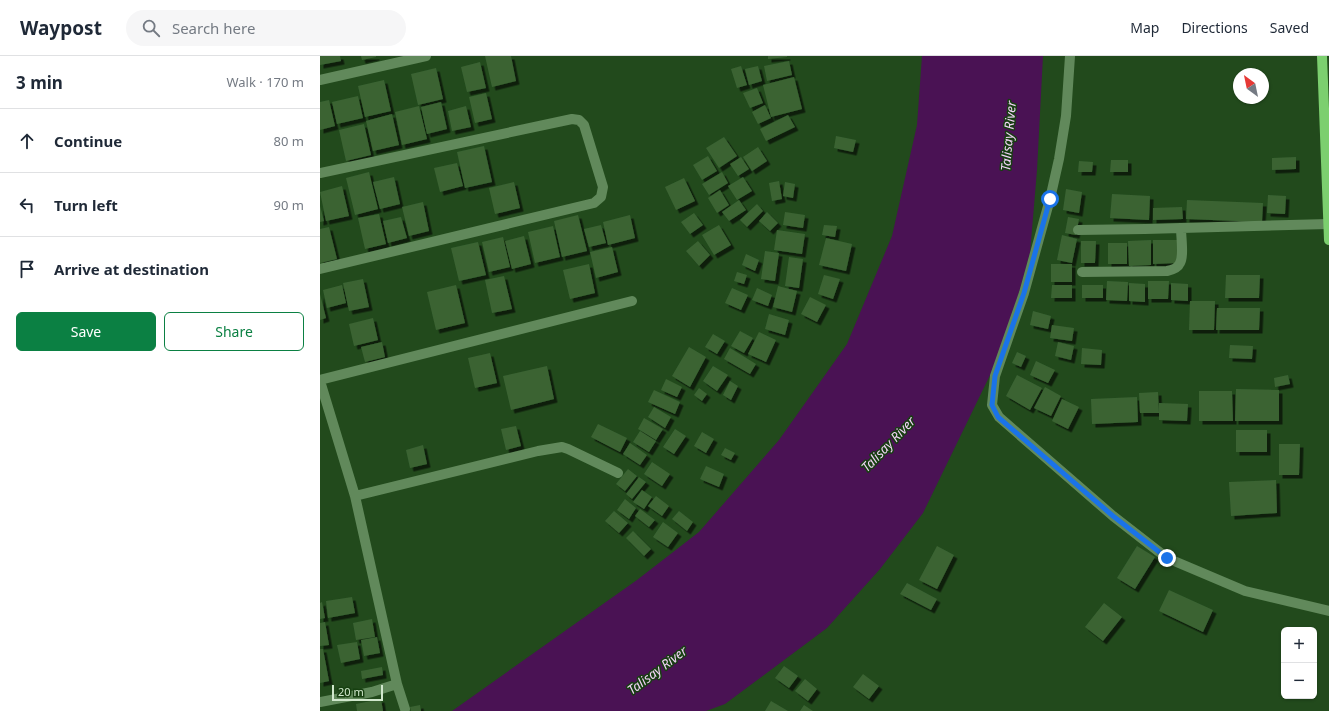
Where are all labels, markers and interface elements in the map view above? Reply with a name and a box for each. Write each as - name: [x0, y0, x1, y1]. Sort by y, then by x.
- search box: [126, 10, 406, 46]
- text: Waypost: [20, 15, 102, 41]
- icon: search: [140, 17, 162, 39]
- text: Search here: [172, 18, 255, 38]
- text: Map: [1130, 18, 1159, 37]
- text: Directions: [1181, 18, 1248, 37]
- text: Saved: [1270, 18, 1309, 37]
- north arrow: [1233, 68, 1269, 104]
- text: 3 min: [16, 71, 63, 94]
- text: Walk · 170 m: [226, 73, 304, 91]
- water label: Talisay River: [996, 99, 1020, 172]
- icon: ahead: [16, 130, 38, 152]
- text: Continue: [54, 131, 122, 151]
- text: 80 m: [274, 132, 304, 150]
- route start: [1041, 190, 1059, 208]
- icon: left: [16, 194, 38, 216]
- text: Turn left: [54, 195, 118, 215]
- text: 90 m: [274, 196, 304, 214]
- icon: arrive: [16, 258, 38, 280]
- text: Arrive at destination: [54, 259, 209, 279]
- button: Save: [16, 312, 156, 351]
- button: Share: [164, 312, 304, 351]
- water label: Talisay River: [857, 412, 920, 476]
- route end: [1158, 549, 1176, 567]
- map controls: [1281, 627, 1317, 699]
- button: +: [1281, 627, 1317, 663]
- water label: Talisay River: [623, 641, 691, 698]
- button: −: [1281, 663, 1317, 699]
- scale bar: [332, 683, 383, 702]
- text: 20 m: [338, 684, 364, 699]

